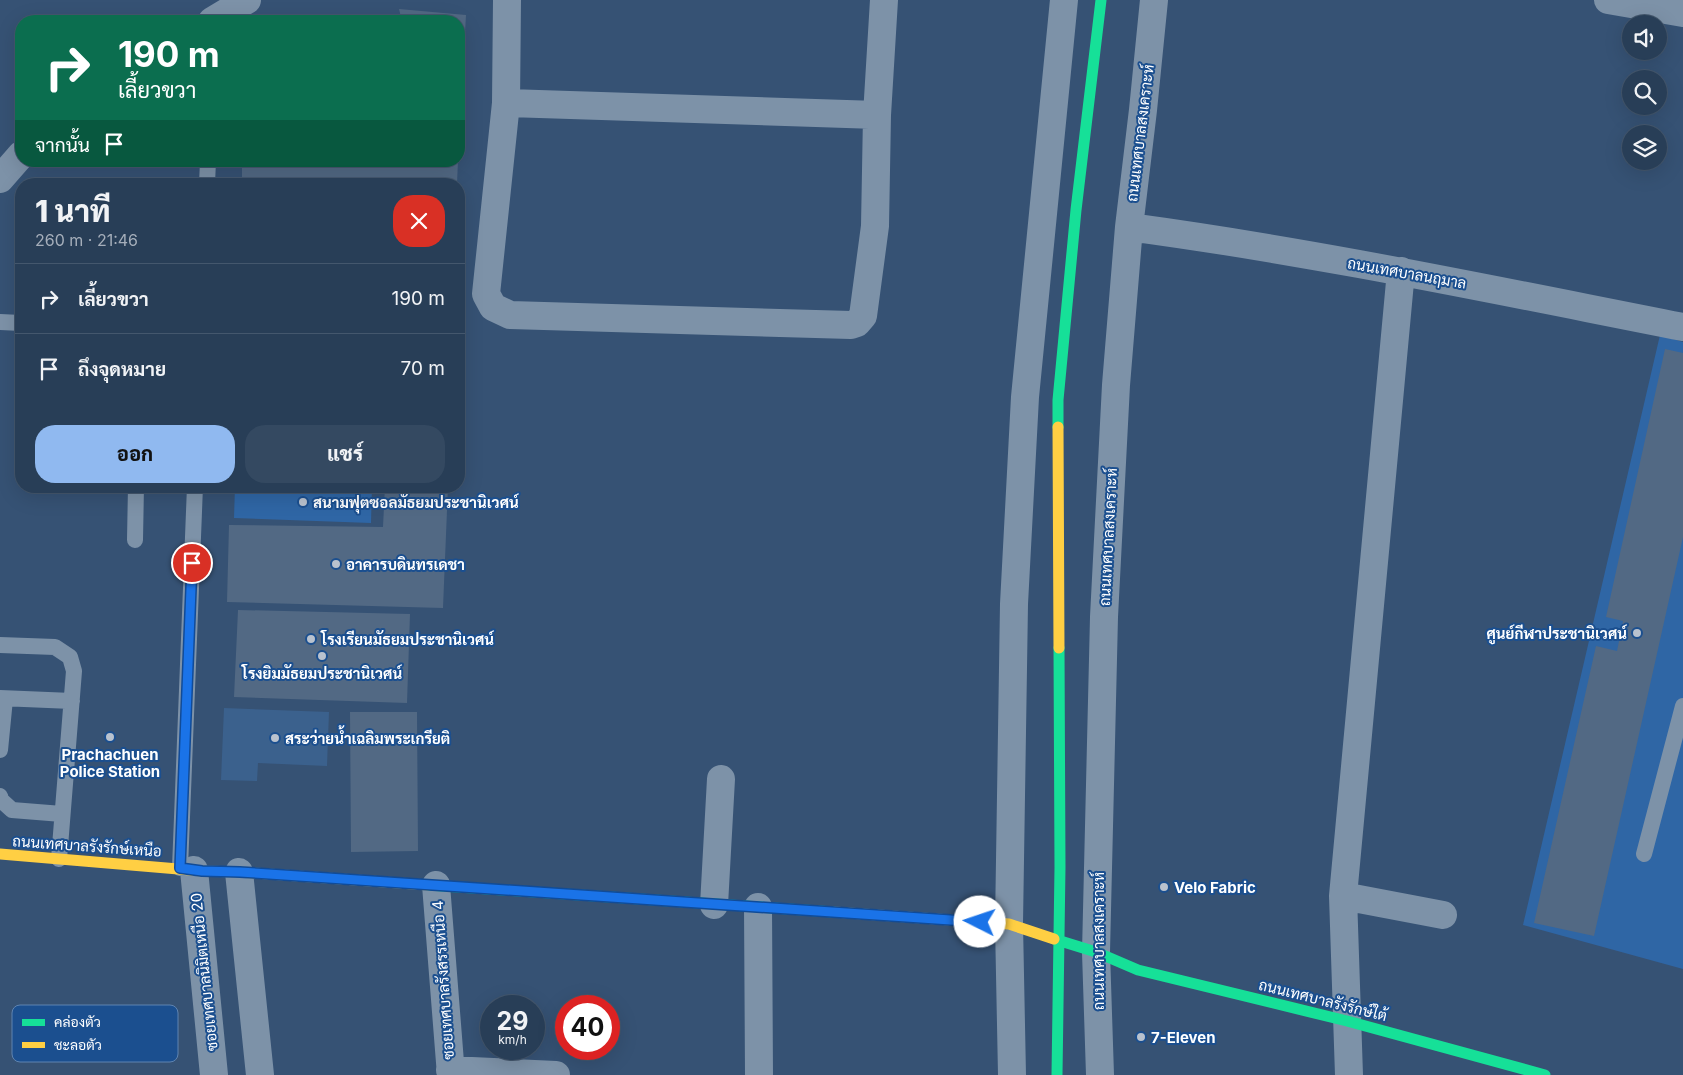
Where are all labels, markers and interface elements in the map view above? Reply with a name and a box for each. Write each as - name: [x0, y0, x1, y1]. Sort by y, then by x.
- map controls: [1622, 15, 1667, 170]
- button: sound: [1622, 15, 1667, 60]
- text: 190 m: [118, 33, 220, 75]
- icon: right: [35, 35, 100, 100]
- street label: ถนนเทศบาลสงเคราะห์: [1122, 63, 1158, 203]
- button: search: [1622, 70, 1667, 115]
- text: เลี้ยวขวา: [118, 77, 196, 103]
- button: layers: [1622, 125, 1667, 170]
- icon: arrive: [100, 130, 128, 158]
- text: จากนั้น: [35, 134, 90, 157]
- text: 1 นาที: [35, 193, 111, 229]
- button: close: [393, 195, 445, 247]
- text: 260 m · 21:46: [35, 230, 138, 250]
- street label: ถนนเทศบาลนฤมาล: [1346, 253, 1468, 293]
- icon: right: [35, 285, 63, 313]
- text: 190 m: [392, 287, 445, 310]
- text: เลี้ยวขวา: [78, 288, 149, 311]
- icon: arrive: [35, 355, 63, 383]
- text: 70 m: [401, 357, 445, 380]
- text: ถึงจุดหมาย: [78, 358, 166, 381]
- button: ออก: [35, 425, 235, 483]
- button: แชร์: [245, 425, 445, 483]
- street label: ถนนเทศบาลสงเคราะห์: [1095, 467, 1121, 607]
- place label: สนามฟุตซอลมัธยมประชานิเวศน์: [313, 493, 520, 514]
- marker: สนามฟุตซอลมัธยมประชานิเวศน์: [297, 496, 309, 508]
- pin: [171, 542, 213, 584]
- icon: arrive: [178, 549, 206, 577]
- place label: อาคารบดินทรเดชา: [346, 555, 465, 574]
- marker: อาคารบดินทรเดชา: [330, 558, 342, 570]
- place label: ศูนย์กีฬาประชานิเวศน์: [1486, 624, 1628, 645]
- marker: ศูนย์กีฬาประชานิเวศน์: [1631, 627, 1643, 639]
- place label: โรงเรียนมัธยมประชานิเวศน์: [320, 629, 495, 649]
- marker: โรงเรียนมัธยมประชานิเวศน์: [305, 633, 317, 645]
- marker: โรงยิมมัธยมประชานิเวศน์: [316, 650, 328, 662]
- place label: โรงยิมมัธยมประชานิเวศน์: [241, 663, 403, 683]
- place label: สระว่ายนํ้าเฉลิมพระเกรียติ: [285, 725, 450, 748]
- marker: Prachachuen Police Station: [104, 731, 116, 743]
- marker: สระว่ายนํ้าเฉลิมพระเกรียติ: [269, 732, 281, 744]
- place label: Prachachuen Police Station: [60, 745, 160, 781]
- street label: ถนนเทศบาลรังรักษ์เหนือ: [12, 831, 162, 861]
- street label: ถนนเทศบาลสงเคราะห์: [1089, 872, 1108, 1010]
- place label: Velo Fabric: [1174, 878, 1256, 897]
- marker: Velo Fabric: [1158, 881, 1170, 893]
- street label: ซอยเทศบาลนิมิตเหนือ 20: [186, 892, 222, 1052]
- position arrow: [953, 895, 1005, 947]
- street label: ซอยเทศบาลรังสรรเหนือ 4: [428, 900, 458, 1060]
- street label: ถนนเทศบาลรังรักษ์ใต้: [1257, 975, 1390, 1025]
- speed limit sign: 40: [555, 995, 620, 1060]
- legend: [12, 1005, 178, 1062]
- text: 29: [497, 1006, 528, 1036]
- text: คล่องตัว: [54, 1013, 101, 1030]
- place label: 7-Eleven: [1151, 1028, 1216, 1047]
- marker: 7-Eleven: [1135, 1031, 1147, 1043]
- text: km/h: [498, 1032, 527, 1047]
- text: ชะลอตัว: [54, 1036, 102, 1053]

